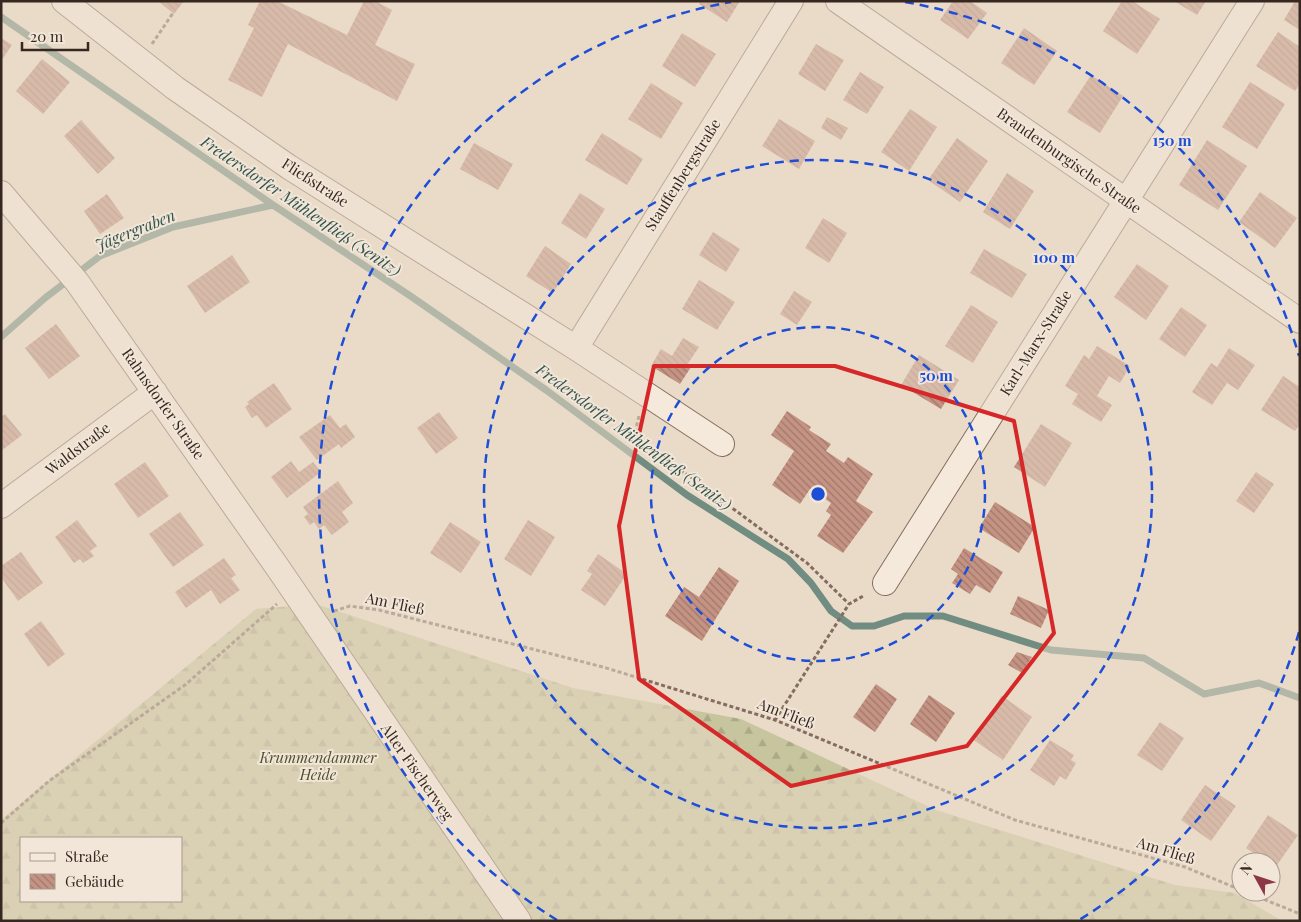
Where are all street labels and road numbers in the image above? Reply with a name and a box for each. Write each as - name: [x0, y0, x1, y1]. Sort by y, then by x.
- street label: Brandenburgische Straße: [993, 103, 1146, 218]
- street label: Stauffenbergstraße: [640, 115, 725, 234]
- street label: Fließstraße: [278, 153, 353, 211]
- street label: Karl-Marx-Straße: [995, 286, 1076, 399]
- street label: Rahnsdorfer Straße: [118, 344, 210, 463]
- street label: Waldstraße: [40, 417, 114, 480]
- street label: Am Fließ: [363, 587, 427, 619]
- street label: Am Fließ: [754, 693, 818, 733]
- street label: Alter Fischerweg: [376, 718, 459, 824]
- street label: Am Fließ: [1134, 831, 1198, 868]

